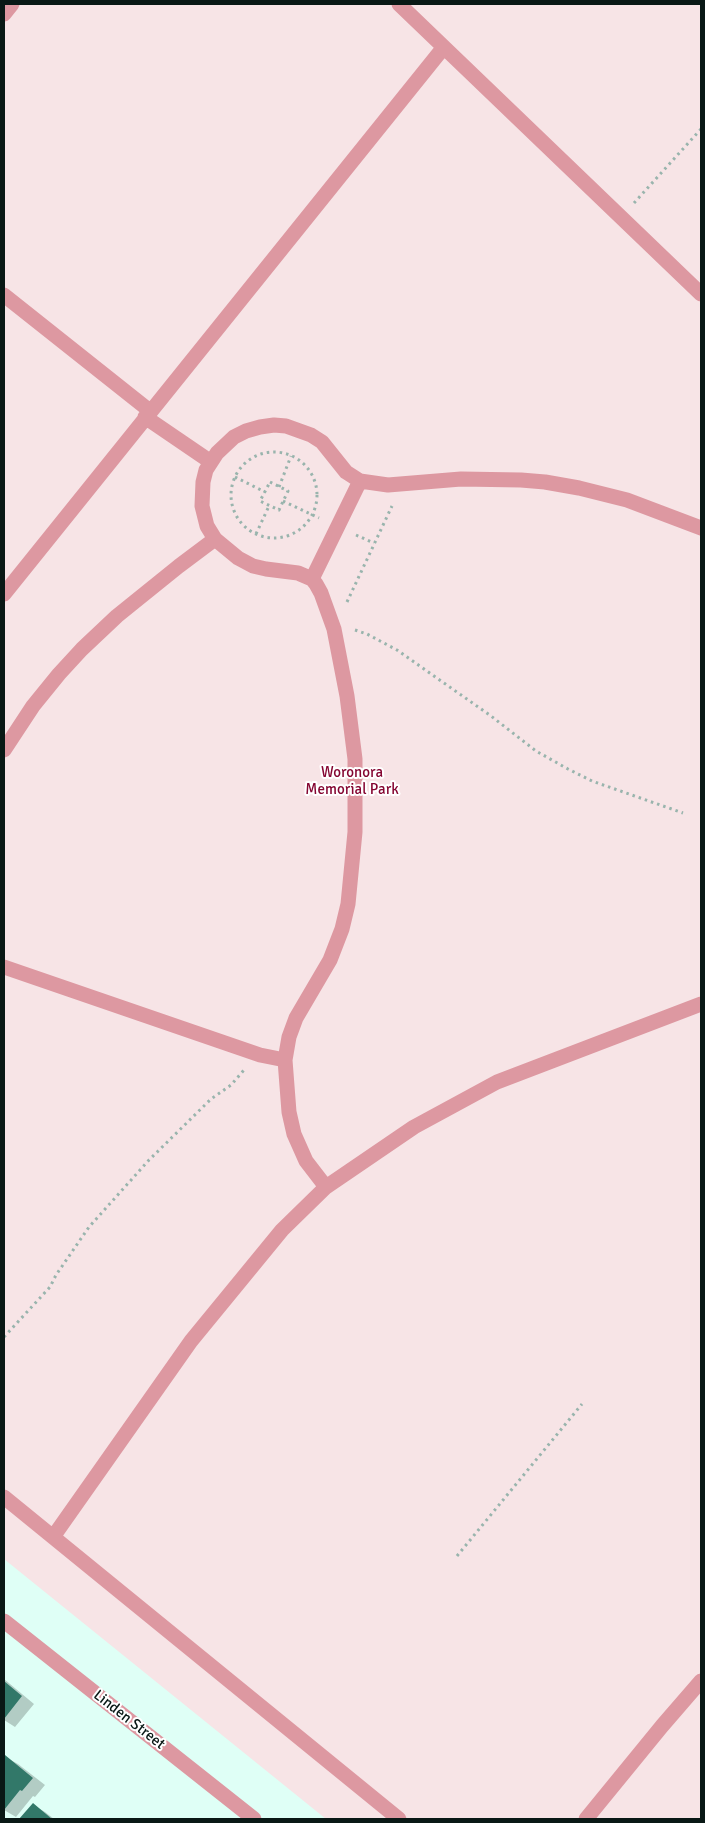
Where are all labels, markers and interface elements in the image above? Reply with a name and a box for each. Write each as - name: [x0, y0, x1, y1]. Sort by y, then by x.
- park label: Woronora Memorial Park: [305, 764, 399, 799]
- street label: Linden Street: [90, 1686, 168, 1754]

